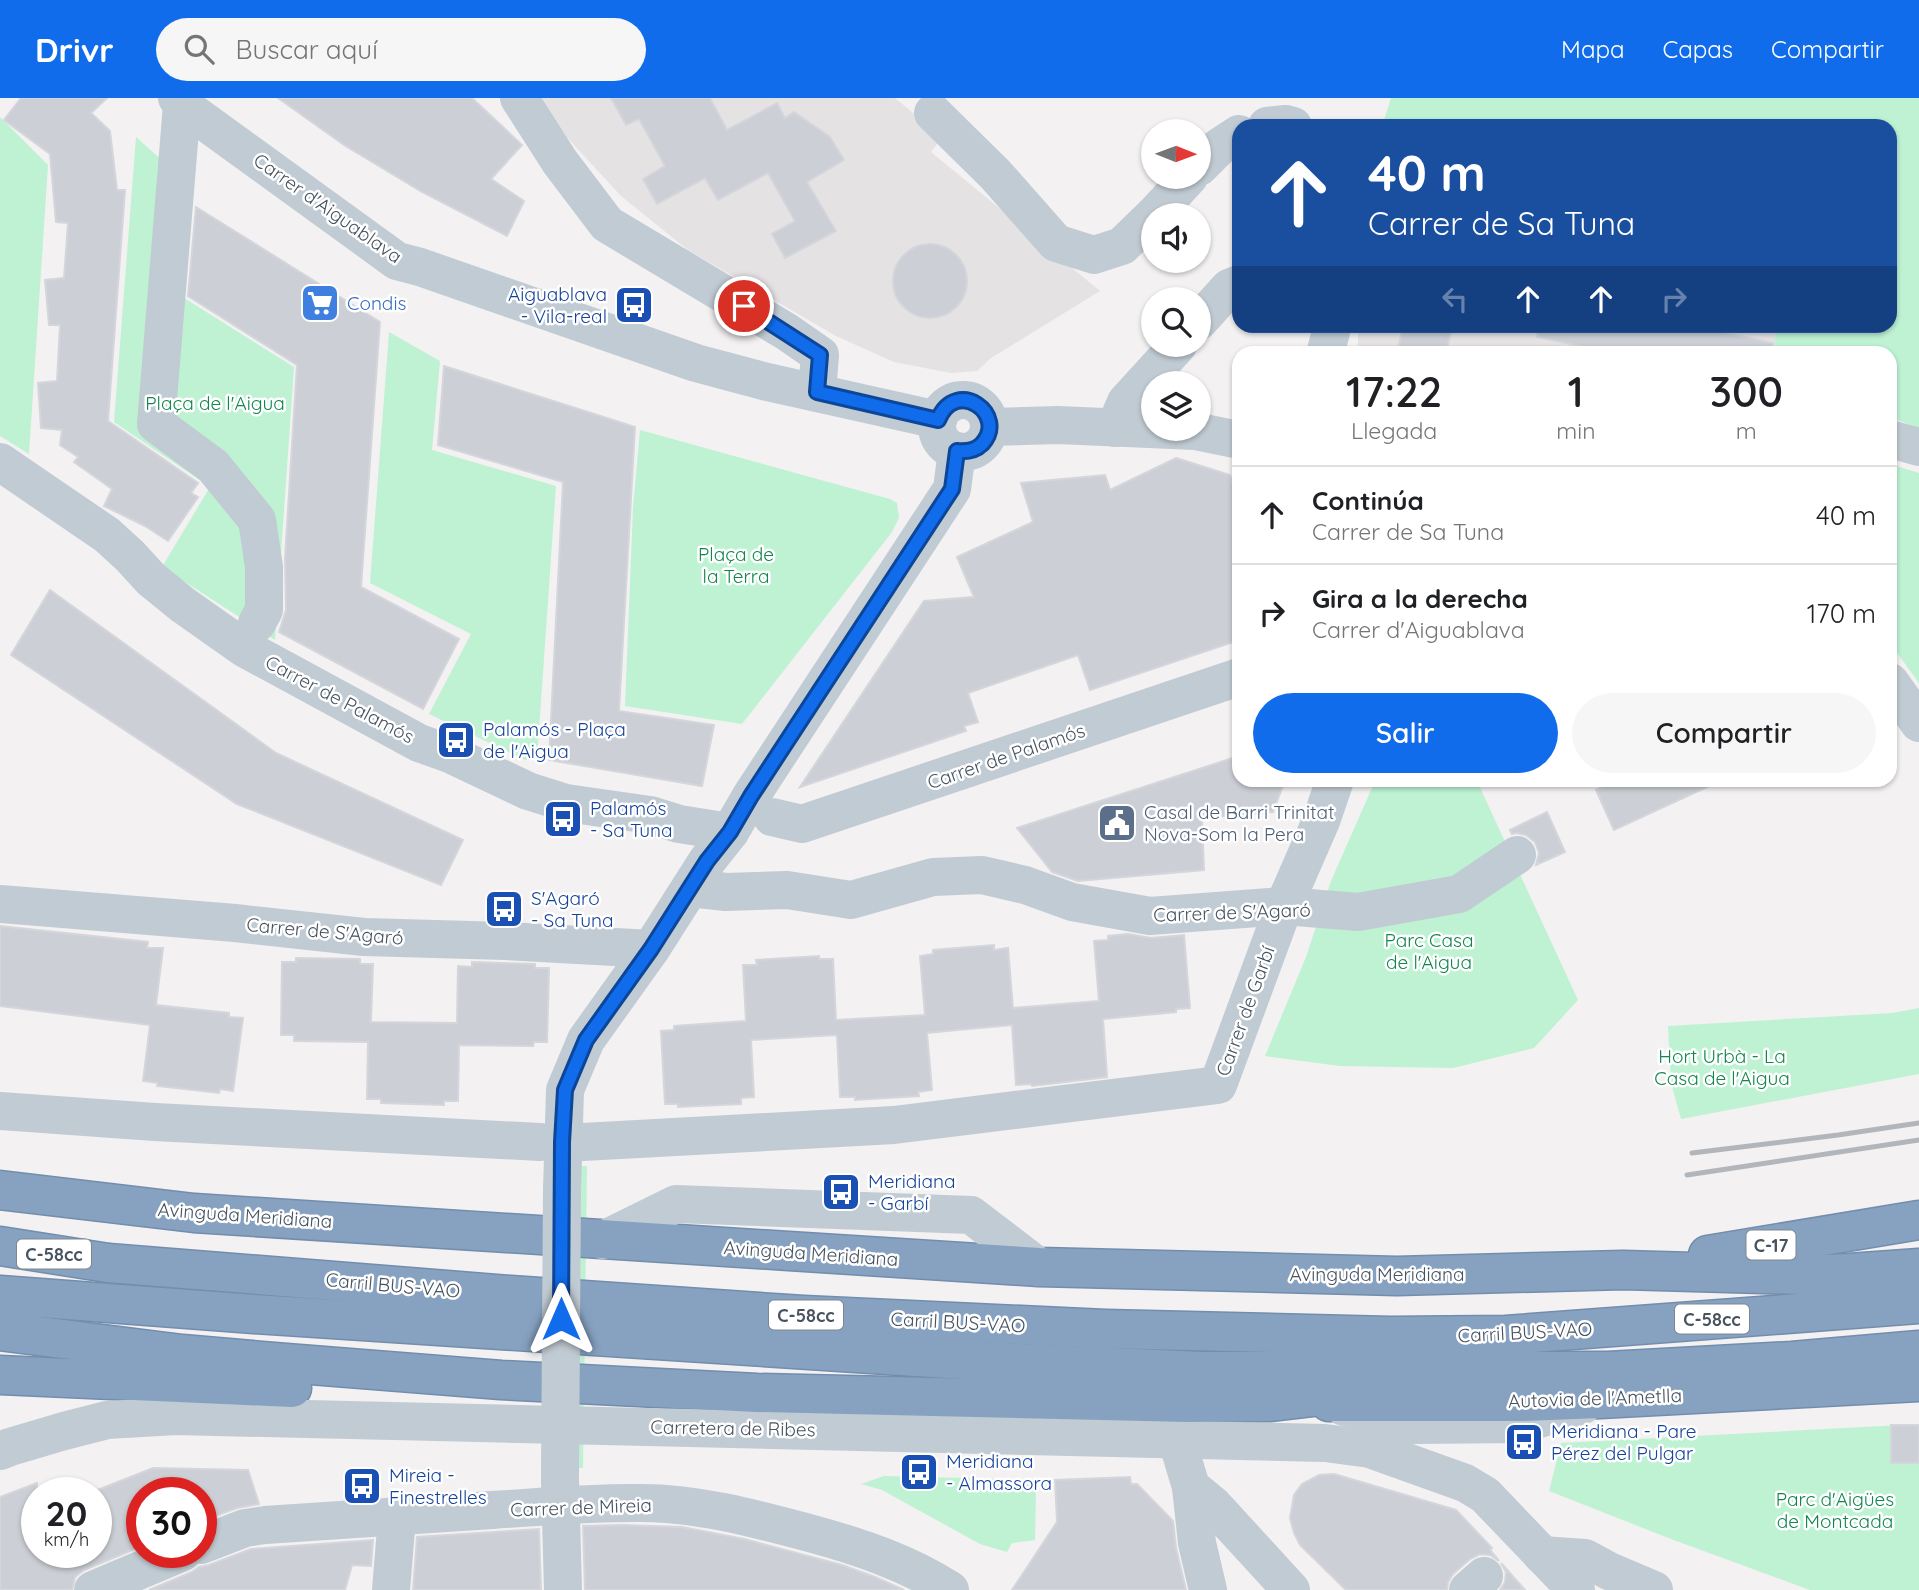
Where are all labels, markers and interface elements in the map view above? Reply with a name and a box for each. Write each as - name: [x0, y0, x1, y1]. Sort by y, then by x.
- search box: [156, 18, 646, 81]
- text: Drivr: [35, 29, 114, 70]
- icon: search: [180, 30, 218, 68]
- text: Buscar aquí: [236, 33, 378, 66]
- text: Mapa: [1561, 34, 1625, 64]
- text: Capas: [1663, 34, 1733, 64]
- text: Compartir: [1771, 34, 1884, 64]
- north arrow: [1141, 119, 1211, 189]
- map controls: [1141, 119, 1211, 441]
- text: 40 m: [1368, 142, 1486, 203]
- icon: ahead: [1253, 147, 1344, 238]
- street label: Carrer d'Aiguablava: [249, 148, 407, 268]
- button: sound: [1141, 203, 1211, 273]
- text: Carrer de Sa Tuna: [1368, 203, 1635, 243]
- pin: [714, 276, 774, 336]
- icon: left: [1436, 280, 1474, 318]
- icon: ahead: [1509, 280, 1547, 318]
- icon: ahead: [1582, 280, 1620, 318]
- icon: right: [1655, 280, 1693, 318]
- supermarket icon: Condis: [299, 282, 341, 324]
- place label: Aiguablava - Vila-real: [508, 282, 607, 328]
- bus stop icon: Aiguablava - Vila-real: [613, 284, 655, 326]
- icon: arrive: [725, 287, 763, 325]
- button: search: [1141, 287, 1211, 357]
- place label: Condis: [347, 291, 406, 315]
- text: 17:22: [1346, 365, 1442, 418]
- text: 1: [1568, 365, 1584, 418]
- text: 300: [1710, 365, 1783, 418]
- button: layers: [1141, 371, 1211, 441]
- park label: Plaça de l'Aigua: [145, 391, 285, 415]
- text: Llegada: [1351, 416, 1437, 445]
- text: min: [1556, 416, 1596, 445]
- text: m: [1736, 416, 1757, 445]
- text: Continúa: [1312, 484, 1424, 517]
- icon: ahead: [1253, 496, 1291, 534]
- text: 40 m: [1816, 499, 1876, 532]
- text: Carrer de Sa Tuna: [1312, 517, 1504, 546]
- park label: Plaça de la Terra: [698, 542, 774, 588]
- text: Gira a la derecha: [1312, 582, 1528, 615]
- icon: right: [1253, 594, 1291, 632]
- text: 170 m: [1807, 597, 1876, 630]
- text: Carrer d'Aiguablava: [1312, 615, 1525, 644]
- street label: Carrer de Palamós: [261, 650, 419, 748]
- button: Salir: [1253, 693, 1558, 773]
- button: Compartir: [1572, 693, 1876, 773]
- place label: Palamós - Plaça de l'Aigua: [483, 717, 626, 763]
- street label: Carrer de Palamós: [924, 718, 1088, 794]
- bus stop icon: Palamós - Plaça de l'Aigua: [435, 719, 477, 761]
- place label: Palamós - Sa Tuna: [590, 796, 672, 842]
- bus stop icon: Palamós - Sa Tuna: [542, 798, 584, 840]
- place label: Casal de Barri Trinitat Nova-Som la Pera: [1144, 800, 1334, 846]
- public building icon: Casal de Barri Trinitat Nova-Som la Pera: [1096, 802, 1138, 844]
- place label: S'Agaró - Sa Tuna: [531, 886, 613, 932]
- bus stop icon: S'Agaró - Sa Tuna: [483, 888, 525, 930]
- street label: Carrer de S'Agaró: [1153, 897, 1311, 927]
- street label: Carrer de S'Agaró: [245, 912, 405, 950]
- park label: Parc Casa de l'Aigua: [1384, 928, 1474, 974]
- street label: Carrer de Garbí: [1210, 942, 1280, 1079]
- park label: Hort Urbà - La Casa de l'Aigua: [1654, 1044, 1790, 1090]
- place label: Meridiana - Garbí: [868, 1169, 955, 1215]
- bus stop icon: Meridiana - Garbí: [820, 1171, 862, 1213]
- street label: Avinguda Meridiana: [157, 1197, 333, 1233]
- road number: C-17: [1746, 1230, 1796, 1260]
- street label: Avinguda Meridiana: [723, 1235, 899, 1271]
- road number: C-58cc: [17, 1240, 91, 1268]
- street label: Avinguda Meridiana: [1289, 1262, 1465, 1286]
- street label: Carril BUS-VAO: [325, 1267, 461, 1303]
- position arrow: [524, 1282, 598, 1356]
- road number: C-58cc: [769, 1300, 843, 1330]
- road number: C-58cc: [1675, 1304, 1749, 1334]
- street label: Carril BUS-VAO: [890, 1306, 1026, 1338]
- street label: Carril BUS-VAO: [1457, 1316, 1593, 1348]
- street label: Autovia de l'Ametlla: [1508, 1383, 1682, 1413]
- street label: Carretera de Ribes: [650, 1415, 816, 1441]
- place label: Meridiana - Pare Pérez del Pulgar: [1551, 1419, 1697, 1465]
- bus stop icon: Meridiana - Pare Pérez del Pulgar: [1503, 1421, 1545, 1463]
- place label: Meridiana - Almassora: [946, 1449, 1052, 1495]
- bus stop icon: Meridiana - Almassora: [898, 1451, 940, 1493]
- place label: Mireia - Finestrelles: [389, 1463, 487, 1509]
- bus stop icon: Mireia - Finestrelles: [341, 1465, 383, 1507]
- speed limit sign: 30: [126, 1477, 217, 1568]
- park label: Parc d'Aigües de Montcada: [1776, 1487, 1894, 1533]
- text: 20: [46, 1491, 87, 1535]
- street label: Carrer de Mireia: [510, 1493, 652, 1521]
- text: km/h: [44, 1528, 89, 1551]

